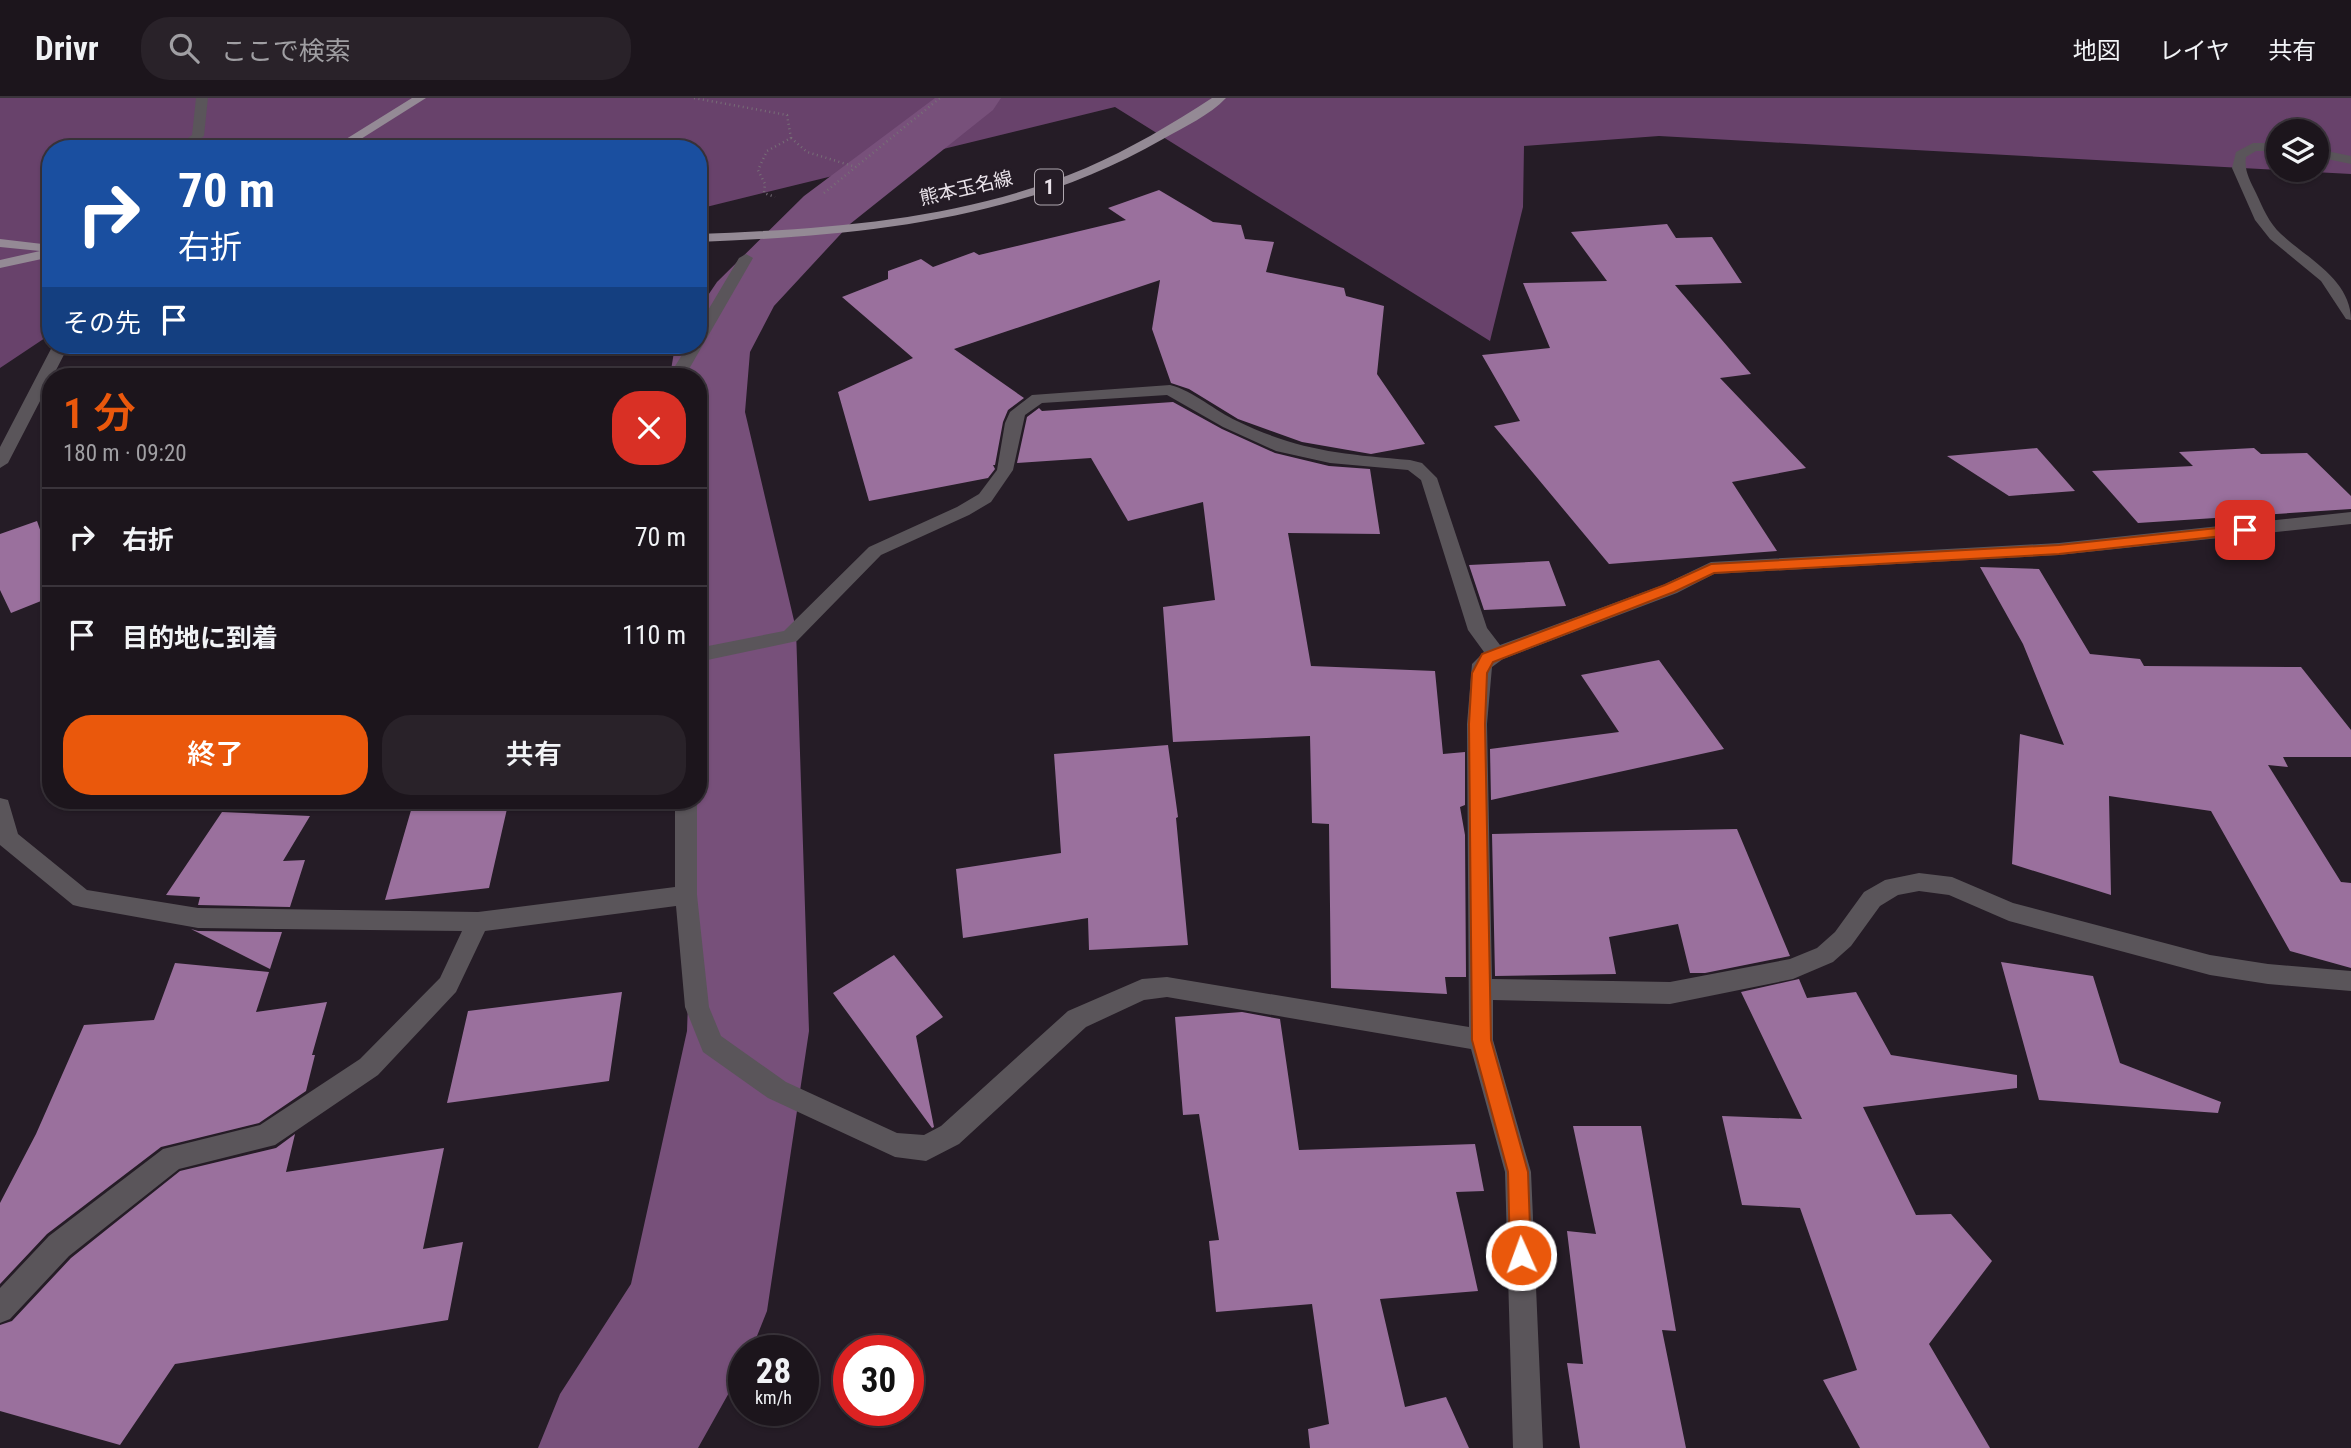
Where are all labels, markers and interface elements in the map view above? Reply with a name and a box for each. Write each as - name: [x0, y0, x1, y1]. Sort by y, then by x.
- search box: [141, 17, 631, 80]
- text: Drivr: [35, 29, 99, 68]
- icon: search: [165, 29, 203, 67]
- text: ここで検索: [221, 36, 351, 66]
- text: 地図: [2073, 37, 2121, 65]
- text: レイヤ: [2159, 37, 2230, 65]
- text: 共有: [2268, 37, 2316, 65]
- map controls: [2266, 119, 2329, 182]
- button: layers: [2266, 119, 2329, 182]
- text: 70 m: [178, 162, 275, 219]
- street label: 熊本玉名線: [917, 166, 1015, 210]
- icon: right: [63, 168, 154, 259]
- road number: 1: [1035, 170, 1063, 204]
- text: 右折: [178, 228, 242, 266]
- icon: arrive: [155, 301, 193, 339]
- text: その先: [63, 308, 141, 338]
- text: 1 分: [63, 389, 136, 438]
- button: close: [612, 391, 686, 465]
- text: 180 m · 09:20: [63, 440, 187, 467]
- pin: [2215, 500, 2275, 560]
- icon: arrive: [2226, 511, 2264, 549]
- icon: right: [63, 518, 101, 556]
- text: 70 m: [635, 522, 686, 552]
- text: 右折: [122, 525, 174, 555]
- icon: arrive: [63, 616, 101, 654]
- text: 110 m: [622, 620, 686, 650]
- text: 目的地に到着: [122, 623, 278, 653]
- button: 終了: [63, 715, 368, 795]
- button: 共有: [382, 715, 686, 795]
- position arrow: [1484, 1218, 1558, 1292]
- speed limit sign: 30: [833, 1335, 924, 1426]
- text: 28: [756, 1351, 791, 1392]
- text: km/h: [755, 1387, 792, 1408]

